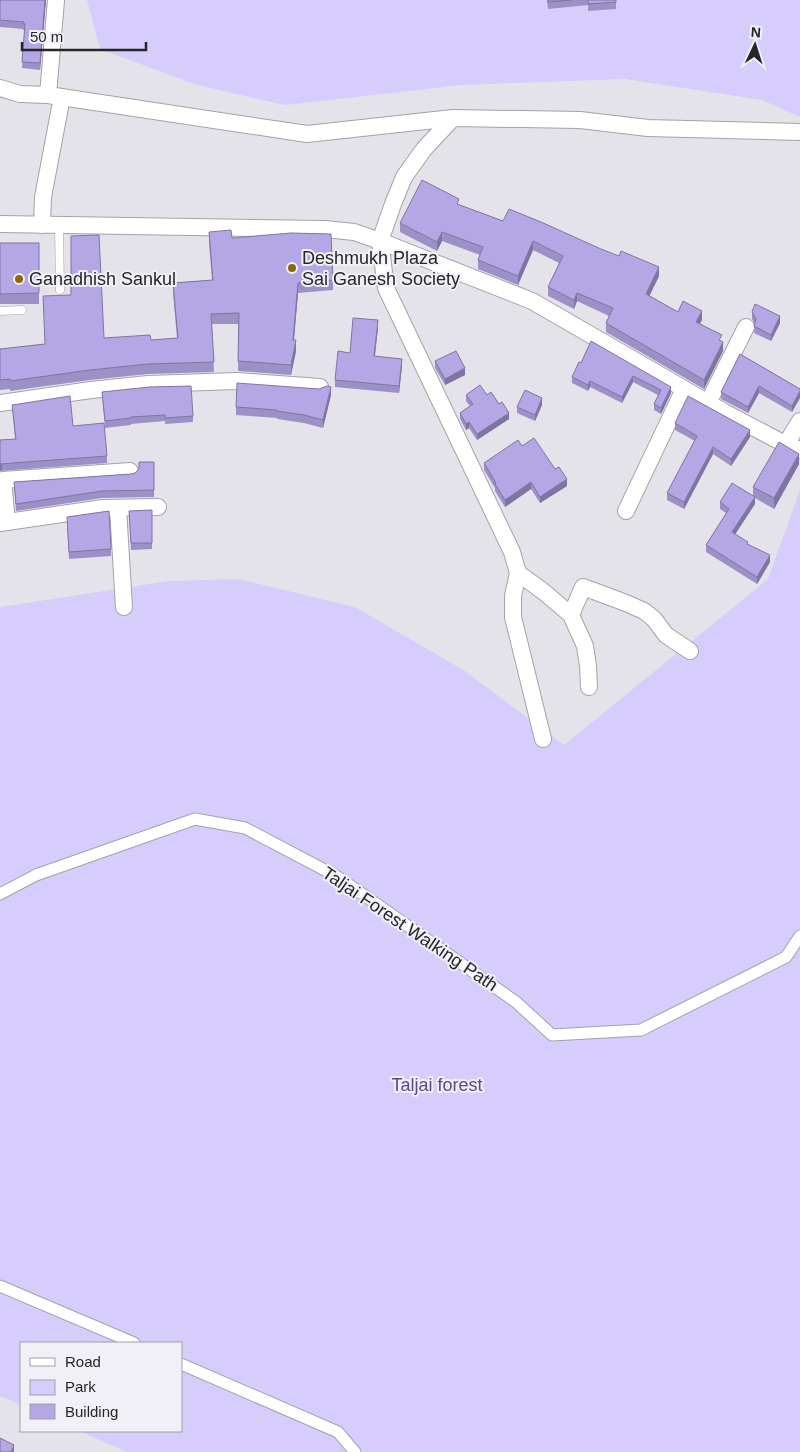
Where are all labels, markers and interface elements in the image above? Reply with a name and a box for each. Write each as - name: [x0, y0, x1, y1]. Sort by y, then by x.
- scale bar: [22, 20, 146, 52]
- north arrow: [730, 20, 780, 70]
- text: N: [750, 24, 762, 40]
- text: 50 m: [30, 28, 63, 45]
- place label: Deshmukh Plaza Sai Ganesh Society: [302, 248, 460, 289]
- marker: Deshmukh Plaza Sai Ganesh Society: [286, 262, 298, 274]
- place label: Ganadhish Sankul: [29, 269, 176, 289]
- marker: Ganadhish Sankul: [13, 273, 25, 285]
- street label: Taljai Forest Walking Path: [318, 863, 502, 995]
- park label: Taljai forest: [391, 1075, 483, 1095]
- legend: [20, 1342, 182, 1432]
- text: Road: [65, 1353, 101, 1370]
- text: Park: [65, 1378, 96, 1395]
- text: Building: [65, 1403, 118, 1420]

